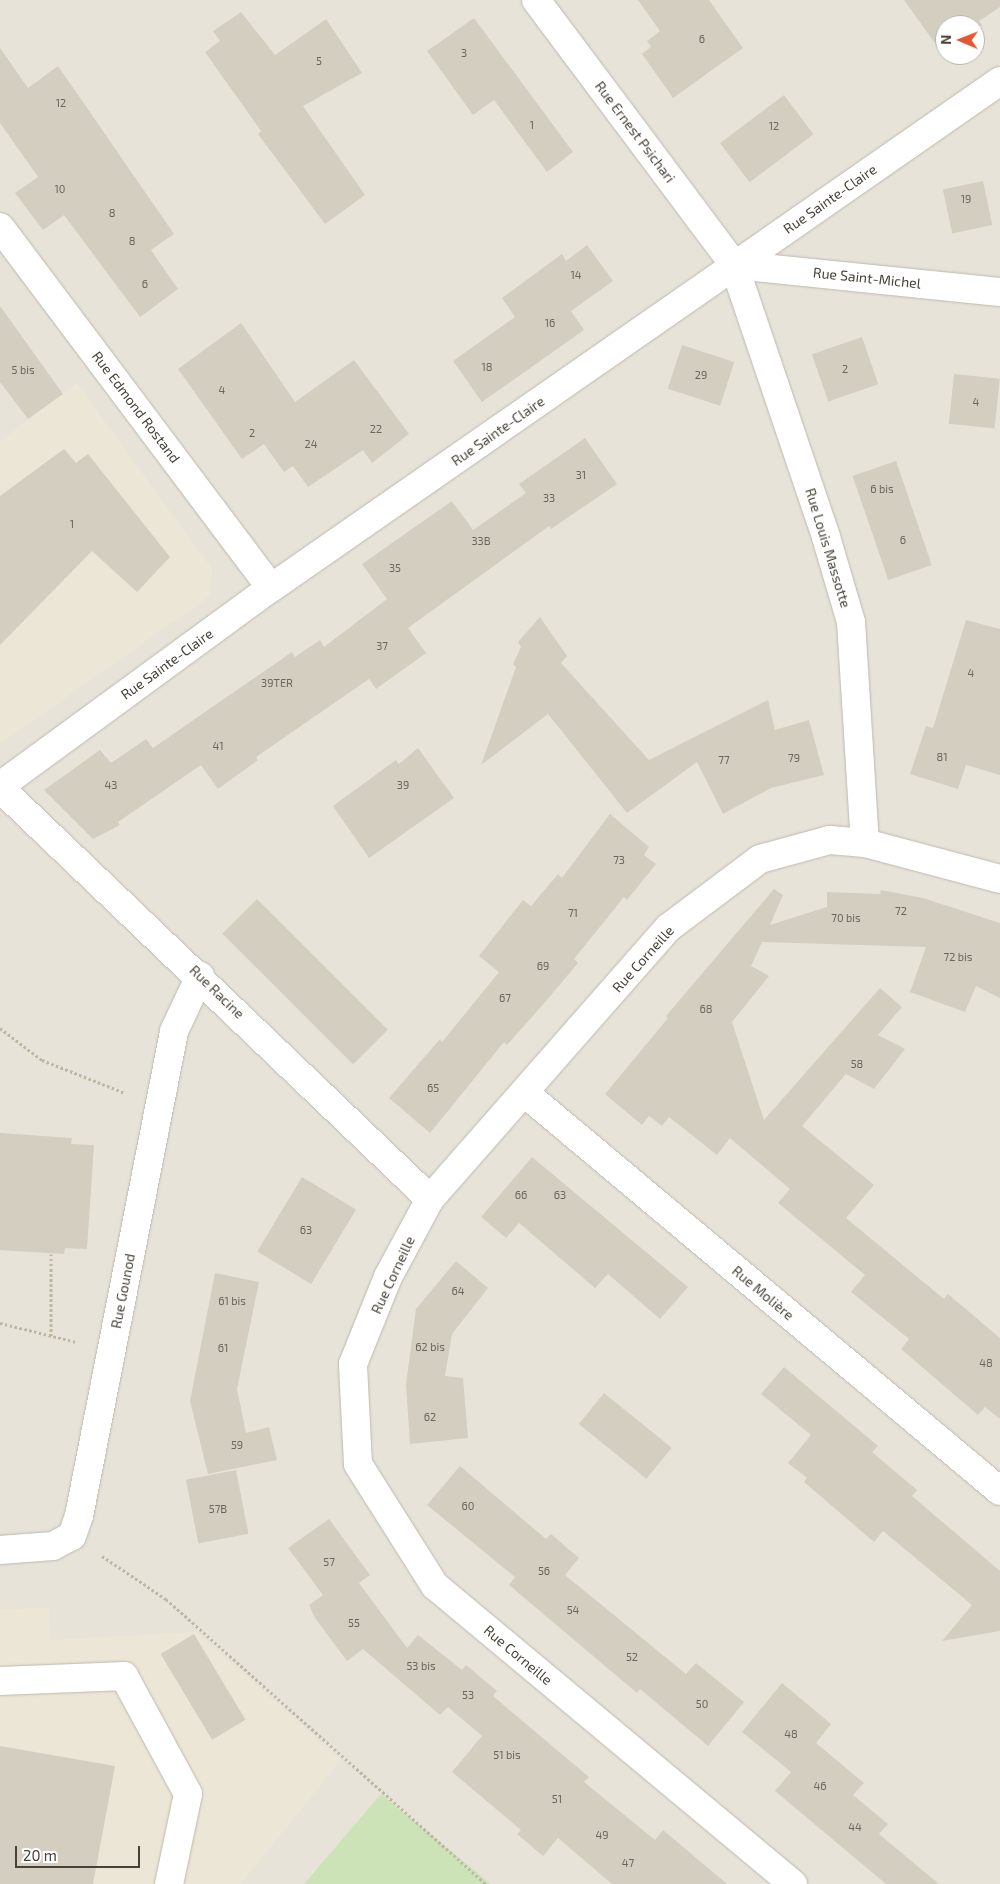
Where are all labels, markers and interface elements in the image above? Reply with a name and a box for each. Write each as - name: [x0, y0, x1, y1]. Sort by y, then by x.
- north arrow: [935, 15, 985, 65]
- house number: 6: [699, 32, 705, 46]
- text: N: [937, 35, 954, 45]
- house number: 3: [461, 46, 467, 60]
- house number: 5: [316, 54, 322, 68]
- street label: Rue Ernest Psichari: [591, 78, 679, 186]
- house number: 12: [56, 96, 66, 110]
- house number: 1: [530, 118, 534, 132]
- house number: 12: [769, 119, 779, 133]
- street label: Rue Sainte-Claire: [780, 161, 880, 237]
- house number: 10: [54, 182, 66, 196]
- house number: 19: [961, 192, 971, 206]
- house number: 8: [109, 206, 115, 220]
- house number: 8: [129, 234, 135, 248]
- street label: Rue Saint-Michel: [812, 264, 922, 292]
- house number: 14: [570, 268, 582, 282]
- house number: 6: [142, 277, 148, 291]
- house number: 16: [545, 316, 555, 330]
- street label: Rue Edmond Rostand: [89, 348, 183, 466]
- house number: 18: [481, 360, 493, 374]
- house number: 2: [842, 362, 848, 376]
- house number: 5 bis: [12, 363, 34, 377]
- house number: 29: [695, 368, 707, 382]
- house number: 4: [219, 383, 225, 397]
- street label: Rue Sainte-Claire: [448, 393, 548, 469]
- house number: 4: [973, 395, 979, 409]
- house number: 22: [370, 422, 382, 436]
- house number: 2: [249, 426, 255, 440]
- house number: 24: [305, 437, 317, 451]
- house number: 31: [576, 468, 586, 482]
- house number: 6 bis: [870, 482, 894, 496]
- street label: Rue Louis Massotte: [802, 486, 854, 610]
- house number: 33: [543, 491, 555, 505]
- house number: 1: [70, 517, 74, 531]
- house number: 6: [900, 533, 906, 547]
- house number: 33B: [471, 534, 491, 548]
- house number: 35: [389, 561, 401, 575]
- street label: Rue Sainte-Claire: [118, 625, 216, 703]
- house number: 37: [376, 639, 388, 653]
- house number: 4: [968, 666, 974, 680]
- house number: 39TER: [261, 676, 293, 690]
- house number: 41: [212, 739, 224, 753]
- house number: 81: [936, 750, 948, 764]
- house number: 79: [788, 751, 800, 765]
- house number: 77: [718, 753, 730, 767]
- house number: 43: [105, 778, 117, 792]
- house number: 39: [397, 778, 409, 792]
- house number: 73: [613, 853, 625, 867]
- house number: 72: [895, 904, 907, 918]
- house number: 71: [568, 906, 578, 920]
- house number: 70 bis: [831, 911, 861, 925]
- street label: Rue Corneille: [609, 922, 677, 996]
- house number: 72 bis: [944, 950, 972, 964]
- house number: 69: [537, 959, 549, 973]
- street label: Rue Racine: [186, 962, 248, 1022]
- house number: 67: [499, 991, 511, 1005]
- house number: 68: [700, 1002, 712, 1016]
- house number: 58: [851, 1057, 863, 1071]
- house number: 65: [427, 1081, 439, 1095]
- house number: 66: [515, 1188, 527, 1202]
- house number: 63: [554, 1188, 566, 1202]
- house number: 63: [300, 1223, 312, 1237]
- street label: Rue Corneille: [368, 1233, 418, 1317]
- street label: Rue Gounod: [107, 1252, 139, 1330]
- street label: Rue Molière: [729, 1262, 797, 1324]
- house number: 64: [451, 1284, 465, 1298]
- house number: 61 bis: [218, 1294, 246, 1308]
- house number: 62 bis: [415, 1340, 445, 1354]
- house number: 61: [218, 1341, 228, 1355]
- house number: 48: [979, 1356, 993, 1370]
- house number: 62: [424, 1410, 436, 1424]
- house number: 59: [231, 1438, 243, 1452]
- house number: 60: [462, 1499, 474, 1513]
- house number: 57B: [209, 1502, 227, 1516]
- house number: 57: [323, 1555, 335, 1569]
- house number: 56: [538, 1564, 550, 1578]
- house number: 54: [567, 1603, 579, 1617]
- house number: 55: [348, 1616, 360, 1630]
- street label: Rue Corneille: [481, 1622, 555, 1688]
- house number: 52: [626, 1650, 638, 1664]
- house number: 53 bis: [406, 1659, 436, 1673]
- house number: 53: [462, 1688, 474, 1702]
- house number: 50: [696, 1697, 708, 1711]
- house number: 48: [784, 1727, 798, 1741]
- house number: 51 bis: [493, 1748, 521, 1762]
- house number: 46: [813, 1779, 827, 1793]
- house number: 51: [552, 1792, 562, 1806]
- house number: 44: [848, 1820, 862, 1834]
- house number: 49: [595, 1828, 609, 1842]
- scale bar: [18, 1836, 142, 1868]
- text: 20 m: [23, 1846, 57, 1864]
- house number: 47: [622, 1856, 634, 1870]

